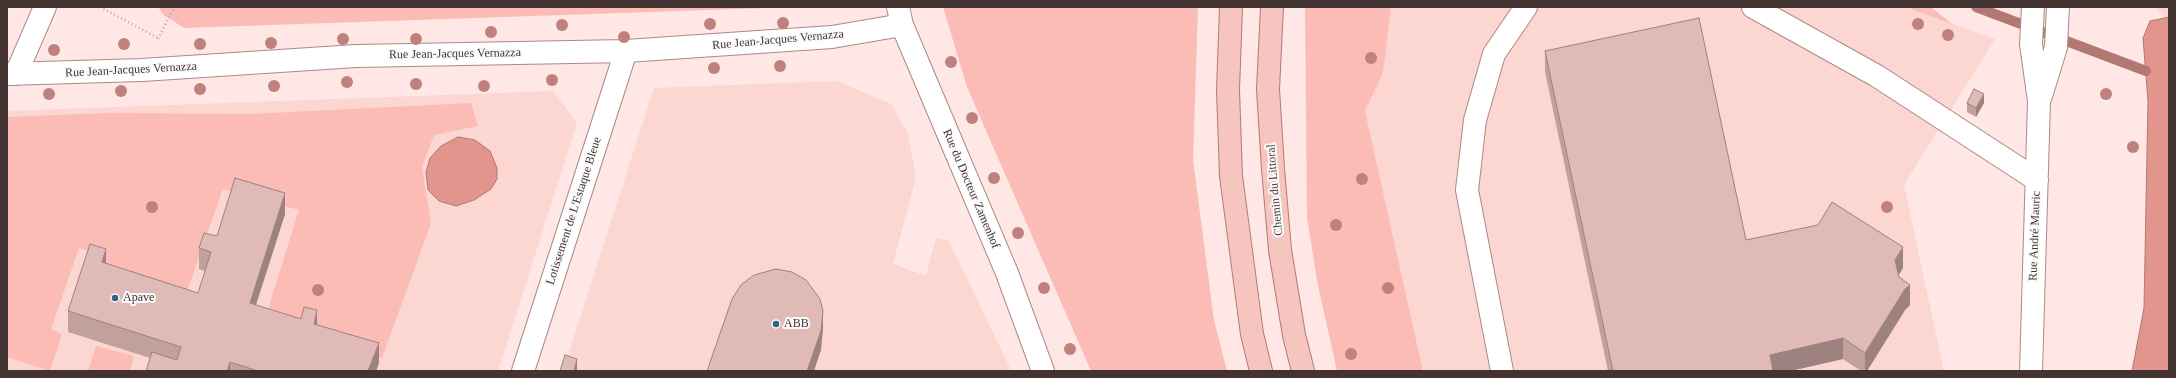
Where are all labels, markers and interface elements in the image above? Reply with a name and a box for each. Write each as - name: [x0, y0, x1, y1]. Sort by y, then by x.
- street label: Rue Jean-Jacques Vernazza: [712, 27, 844, 53]
- street label: Rue Jean-Jacques Vernazza: [389, 46, 521, 62]
- street label: Rue Jean-Jacques Vernazza: [65, 59, 197, 81]
- street label: Rue du Docteur Zamenhof: [939, 127, 1003, 251]
- street label: Lotissement de L'Estaque Bleue: [543, 135, 605, 287]
- street label: Chemin du Littoral: [1264, 144, 1286, 236]
- street label: Rue André Mauric: [2026, 191, 2044, 281]
- place label: Apave: [123, 291, 154, 305]
- marker: Apave: [110, 293, 120, 303]
- place label: ABB: [784, 317, 809, 331]
- marker: ABB: [771, 319, 781, 329]

